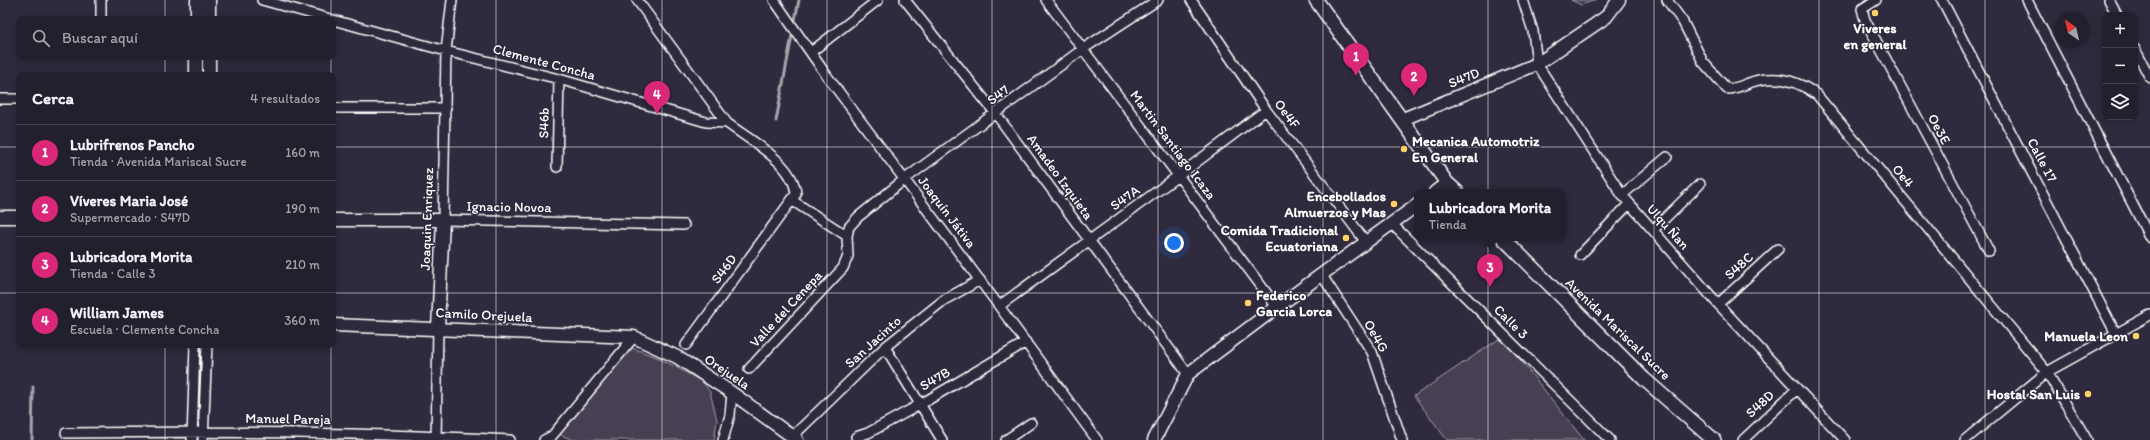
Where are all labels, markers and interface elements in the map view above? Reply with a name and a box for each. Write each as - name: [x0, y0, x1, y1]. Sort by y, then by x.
- marker: Viveres en general: [1870, 8, 1880, 18]
- north arrow: [2054, 12, 2090, 48]
- map controls: [2102, 12, 2138, 120]
- button: +: [2102, 12, 2138, 48]
- search box: [16, 16, 336, 60]
- place label: Viveres en general: [1844, 20, 1908, 53]
- icon: search: [30, 27, 52, 49]
- text: Buscar aquí: [62, 29, 138, 47]
- street label: Clemente Concha: [491, 40, 597, 84]
- pin: 1: [1343, 43, 1369, 76]
- button: −: [2102, 48, 2138, 84]
- pin: 2: [1401, 63, 1427, 96]
- street label: S47D: [1446, 64, 1482, 92]
- pin: 4: [644, 81, 670, 114]
- street label: S47: [984, 81, 1012, 109]
- button: layers: [2102, 84, 2138, 120]
- street label: Martin Santiago Icaza: [1126, 87, 1220, 203]
- text: Cerca: [32, 88, 74, 108]
- text: 4 resultados: [250, 91, 320, 106]
- street label: Oe4F: [1270, 96, 1304, 133]
- street label: S46b: [535, 107, 553, 139]
- street label: Oe3E: [1924, 111, 1954, 147]
- street label: Amadeo Izquieta: [1023, 131, 1097, 224]
- place label: Mecanica Automotriz En General: [1412, 133, 1540, 166]
- street label: Calle 17: [2023, 135, 2061, 185]
- text: Lubrifrenos Pancho: [70, 136, 195, 154]
- marker: Mecanica Automotriz En General: [1399, 144, 1409, 154]
- text: 1: [42, 145, 48, 160]
- text: 160 m: [285, 145, 320, 160]
- text: Tienda · Avenida Mariscal Sucre: [70, 154, 247, 169]
- street label: Oe4: [1888, 161, 1918, 192]
- street label: Joaquin Enriquez: [417, 167, 437, 271]
- street label: Joaquín Játiva: [914, 173, 980, 251]
- street label: S47A: [1107, 182, 1143, 214]
- place label: Encebollados Almuerzos y Mas: [1284, 188, 1386, 221]
- popup: [1414, 189, 1566, 241]
- text: Víveres Maria José: [70, 192, 188, 210]
- street label: Ignacio Novoa: [466, 198, 552, 216]
- marker: Encebollados Almuerzos y Mas: [1389, 199, 1399, 209]
- text: Lubricadora Morita: [1429, 199, 1551, 217]
- text: 2: [42, 201, 48, 216]
- text: 190 m: [285, 201, 320, 216]
- street label: Ulqu Ñan: [1643, 201, 1693, 253]
- text: Supermercado · S47D: [70, 210, 190, 225]
- text: Tienda: [1429, 217, 1467, 232]
- place label: Comida Tradicional Ecuatoriana: [1221, 222, 1339, 255]
- your location: [1164, 233, 1184, 253]
- marker: Comida Tradicional Ecuatoriana: [1341, 233, 1351, 243]
- text: Lubricadora Morita: [70, 248, 192, 266]
- street label: S48C: [1721, 249, 1757, 283]
- street label: S46D: [708, 251, 741, 287]
- pin: 3: [1477, 254, 1503, 287]
- text: 3: [41, 257, 49, 272]
- text: 210 m: [285, 257, 320, 272]
- text: Tienda · Calle 3: [70, 266, 156, 281]
- street label: Valle del Cenepa: [746, 267, 826, 351]
- street label: Avenida Mariscal Sucre: [1562, 274, 1674, 384]
- place label: Federico Garcia Lorca: [1256, 287, 1332, 320]
- marker: Federico Garcia Lorca: [1243, 298, 1253, 308]
- street label: Calle 3: [1490, 301, 1532, 343]
- text: William James: [70, 304, 164, 322]
- street label: Camilo Orejuela: [435, 304, 534, 326]
- street label: San Jacinto: [841, 312, 905, 372]
- text: 4: [41, 313, 49, 328]
- text: 360 m: [284, 313, 320, 328]
- street label: Oe4G: [1360, 317, 1392, 355]
- text: Escuela · Clemente Concha: [70, 322, 219, 337]
- place label: Manuela Leon: [2044, 328, 2128, 345]
- marker: Manuela Leon: [2131, 331, 2141, 341]
- street label: Orejuela: [701, 351, 754, 394]
- street label: S47B: [917, 364, 953, 394]
- place label: Hostal San Luis: [1987, 386, 2080, 403]
- street label: S48D: [1742, 387, 1778, 421]
- marker: Hostal San Luis: [2083, 389, 2093, 399]
- street label: Manuel Pareja: [245, 410, 332, 428]

